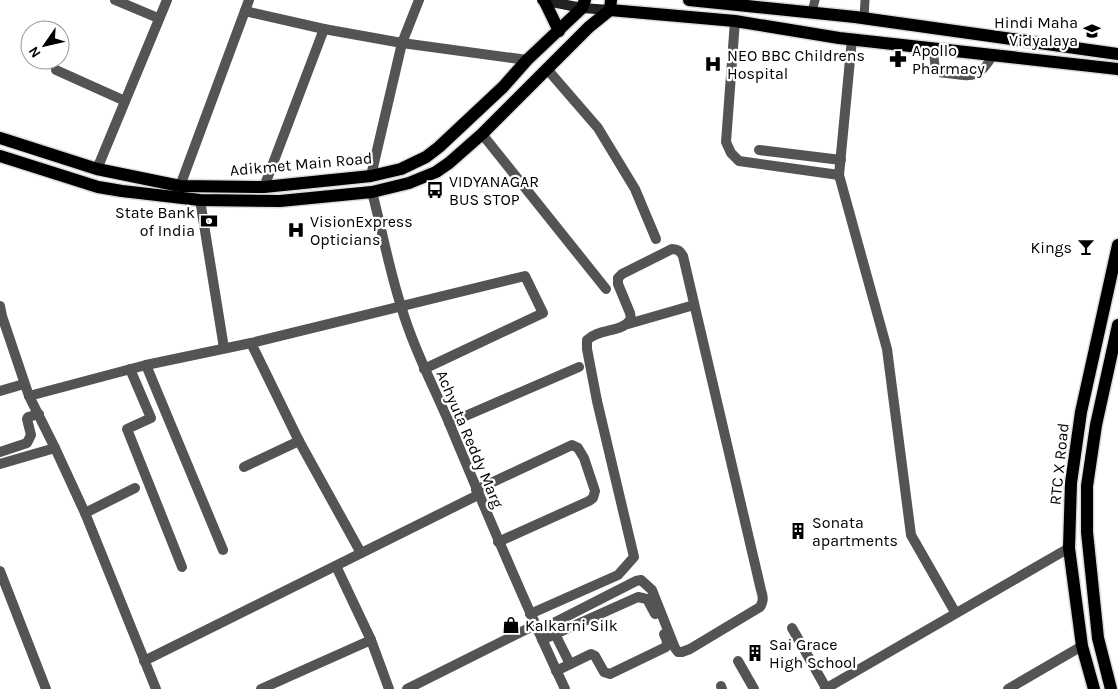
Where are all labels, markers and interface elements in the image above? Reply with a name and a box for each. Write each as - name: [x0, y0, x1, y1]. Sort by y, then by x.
- place label: Hindi Maha Vidyalaya: [994, 13, 1078, 50]
- north arrow: [20, 20, 70, 70]
- school or university icon: Hindi Maha Vidyalaya: [1082, 21, 1102, 41]
- place label: Apollo Pharmacy: [912, 41, 985, 78]
- text: N: [25, 43, 44, 61]
- place label: NEO BBC Childrens Hospital: [727, 46, 865, 83]
- pharmacy icon: Apollo Pharmacy: [888, 49, 908, 69]
- hospital icon: NEO BBC Childrens Hospital: [703, 54, 723, 74]
- street label: Adikmet Main Road: [229, 148, 373, 180]
- place label: VIDYANAGAR BUS STOP: [449, 172, 539, 209]
- bus stop icon: VIDYANAGAR BUS STOP: [425, 180, 445, 200]
- place label: State Bank of India: [115, 203, 195, 240]
- bank icon: State Bank of India: [199, 211, 219, 231]
- place label: VisionExpress Opticians: [310, 212, 413, 249]
- hospital icon: VisionExpress Opticians: [286, 220, 306, 240]
- bar icon: Kings: [1076, 237, 1096, 257]
- place label: Kings: [1030, 238, 1072, 257]
- street label: Achyuta Reddy Marg: [432, 367, 508, 511]
- street label: RTC X Road: [1045, 422, 1073, 506]
- place label: Sonata apartments: [812, 513, 898, 550]
- building icon: Sonata apartments: [788, 521, 808, 541]
- shop icon: Kalkarni Silk: [501, 615, 521, 635]
- place label: Kalkarni Silk: [525, 616, 618, 635]
- place label: Sai Grace High School: [769, 635, 857, 672]
- building icon: Sai Grace High School: [745, 643, 765, 663]

